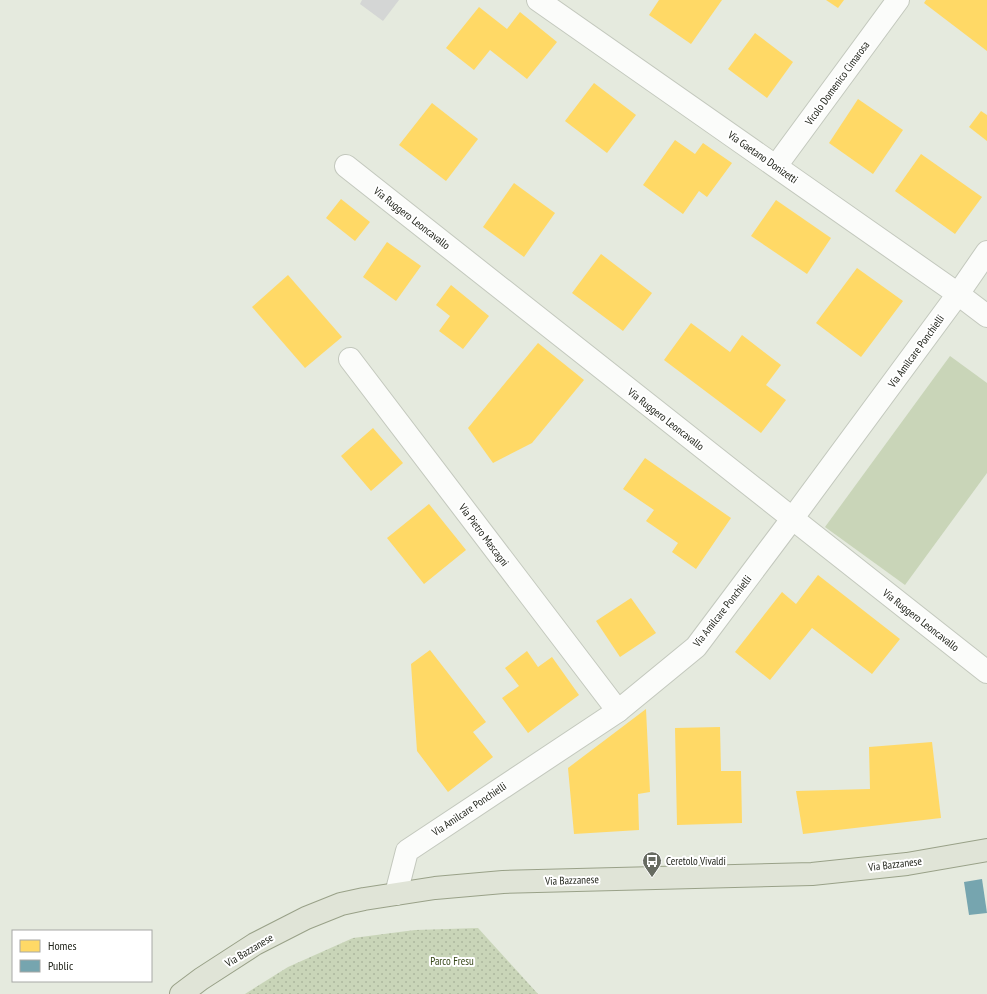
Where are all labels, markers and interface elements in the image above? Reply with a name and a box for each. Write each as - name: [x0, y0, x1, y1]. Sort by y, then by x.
- street label: Vicolo Domenico Cimarosa: [801, 38, 872, 129]
- street label: Via Gaetano Donizetti: [724, 127, 801, 186]
- street label: Via Ruggero Leoncavallo: [370, 183, 453, 252]
- street label: Via Amilcare Ponchielli: [884, 312, 947, 391]
- street label: Via Ruggero Leoncavallo: [624, 384, 707, 453]
- street label: Via Pietro Mascagni: [455, 500, 512, 569]
- street label: Via Amilcare Ponchielli: [689, 572, 754, 650]
- street label: Via Ruggero Leoncavallo: [879, 585, 962, 654]
- street label: Via Amilcare Ponchielli: [428, 779, 509, 840]
- bus stop icon: Ceretolo Vivaldi: [641, 850, 663, 878]
- place label: Ceretolo Vivaldi: [666, 854, 726, 868]
- street label: Via Bazzanese: [866, 854, 923, 874]
- street label: Via Bazzanese: [544, 872, 600, 888]
- legend: [12, 930, 152, 982]
- street label: Via Bazzanese: [222, 930, 276, 970]
- text: Homes: [48, 938, 76, 953]
- park label: Parco Fresu: [430, 954, 474, 968]
- text: Public: [48, 958, 74, 973]

